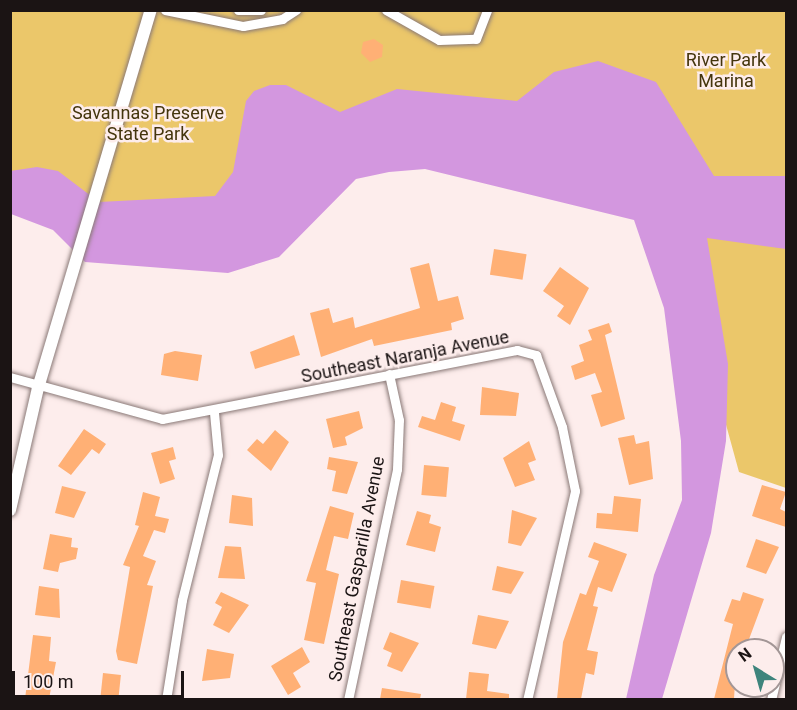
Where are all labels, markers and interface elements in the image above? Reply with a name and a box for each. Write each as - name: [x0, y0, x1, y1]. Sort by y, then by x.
- park label: River Park Marina: [686, 50, 766, 92]
- park label: Savannas Preserve State Park: [72, 103, 224, 146]
- street label: Southeast Naranja Avenue: [299, 326, 511, 388]
- street label: Southeast Gasparilla Avenue: [325, 454, 389, 684]
- north arrow: [725, 638, 785, 698]
- text: N: [735, 644, 755, 666]
- scale bar: [15, 659, 188, 697]
- text: 100 m: [23, 671, 74, 692]

